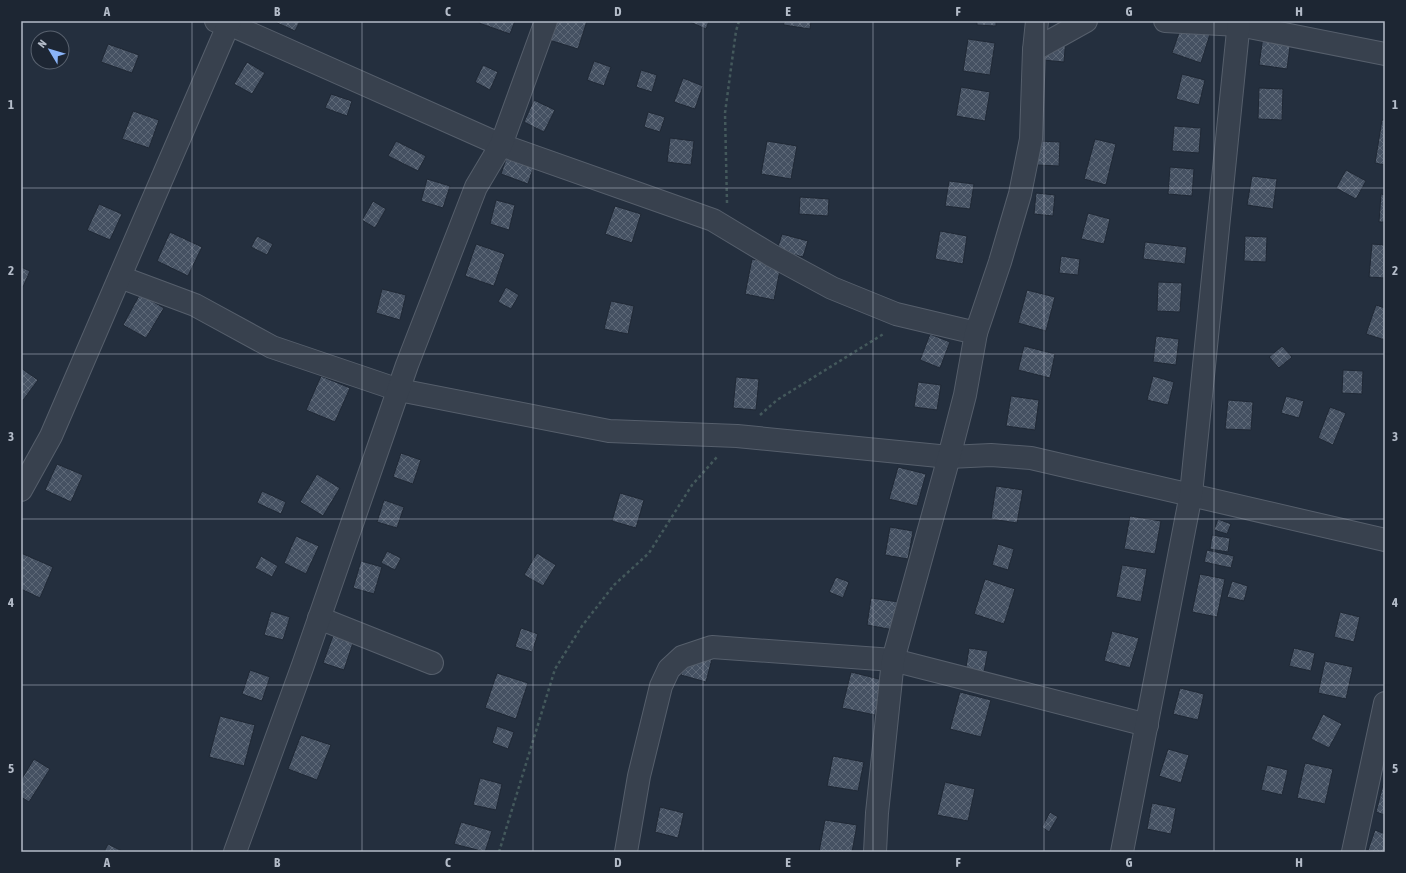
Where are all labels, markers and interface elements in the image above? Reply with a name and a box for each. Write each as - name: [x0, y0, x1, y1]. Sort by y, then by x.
- text: A: [103, 4, 111, 19]
- text: B: [274, 4, 281, 19]
- text: C: [445, 4, 451, 19]
- text: D: [614, 4, 622, 19]
- text: E: [785, 4, 791, 19]
- text: F: [955, 4, 961, 19]
- text: G: [1126, 4, 1133, 19]
- text: H: [1295, 4, 1303, 19]
- north arrow: [30, 30, 70, 70]
- text: N: [35, 38, 49, 50]
- text: 1: [8, 97, 14, 112]
- text: 1: [1392, 97, 1398, 112]
- text: 2: [8, 263, 14, 278]
- text: 2: [1392, 263, 1398, 278]
- text: 3: [8, 429, 14, 444]
- text: 3: [1392, 429, 1398, 444]
- text: 4: [7, 595, 14, 610]
- text: 4: [1391, 595, 1398, 610]
- text: 5: [8, 761, 14, 776]
- text: 5: [1392, 761, 1398, 776]
- text: A: [103, 855, 111, 870]
- text: B: [274, 855, 281, 870]
- text: C: [445, 855, 451, 870]
- text: D: [614, 855, 622, 870]
- text: E: [785, 855, 791, 870]
- text: F: [955, 855, 961, 870]
- text: G: [1126, 855, 1133, 870]
- text: H: [1295, 855, 1303, 870]

